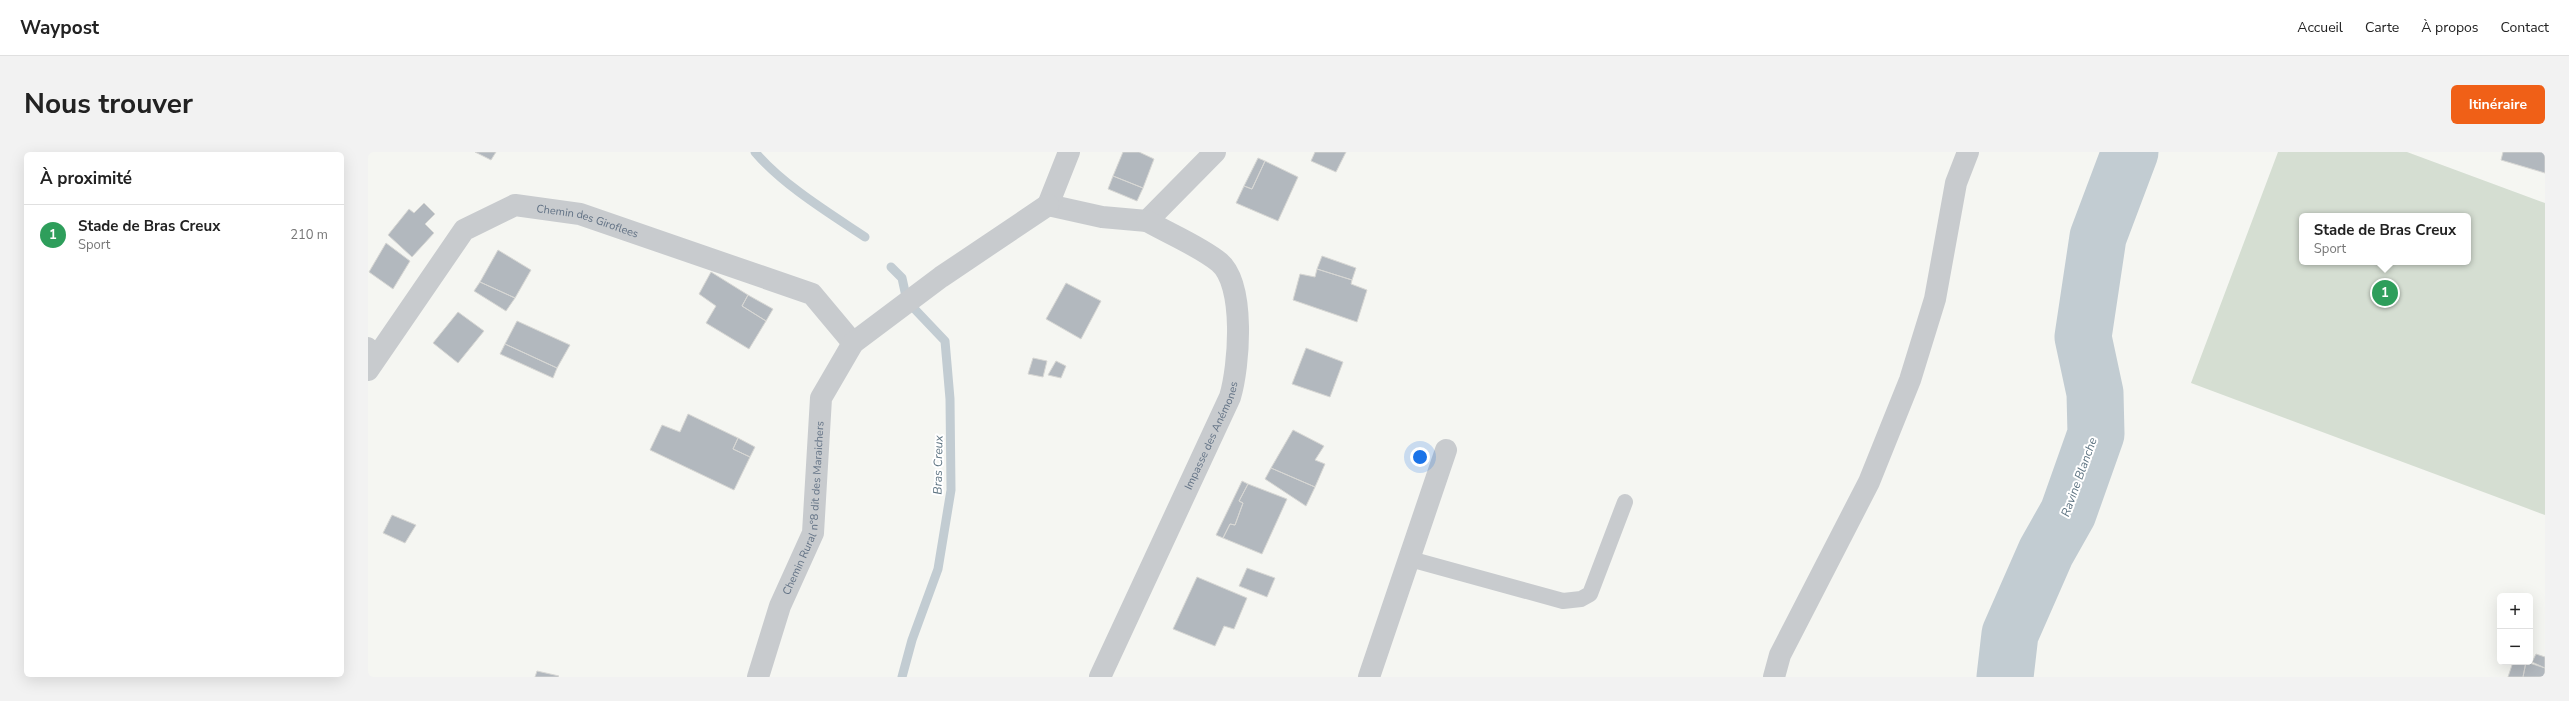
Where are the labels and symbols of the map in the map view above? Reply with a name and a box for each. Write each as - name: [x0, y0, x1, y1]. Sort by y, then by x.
- street label: Chemin des Giroflees: [536, 201, 641, 241]
- pin: 1: [2372, 278, 2398, 308]
- street label: Impasse des Anémones: [1181, 380, 1241, 492]
- street label: Chemin Rural n°8 dit des Maraichers: [778, 420, 827, 597]
- water label: Bras Creux: [929, 435, 947, 495]
- water label: Ravine Blanche: [2057, 435, 2101, 519]
- your location: [1410, 447, 1430, 467]

